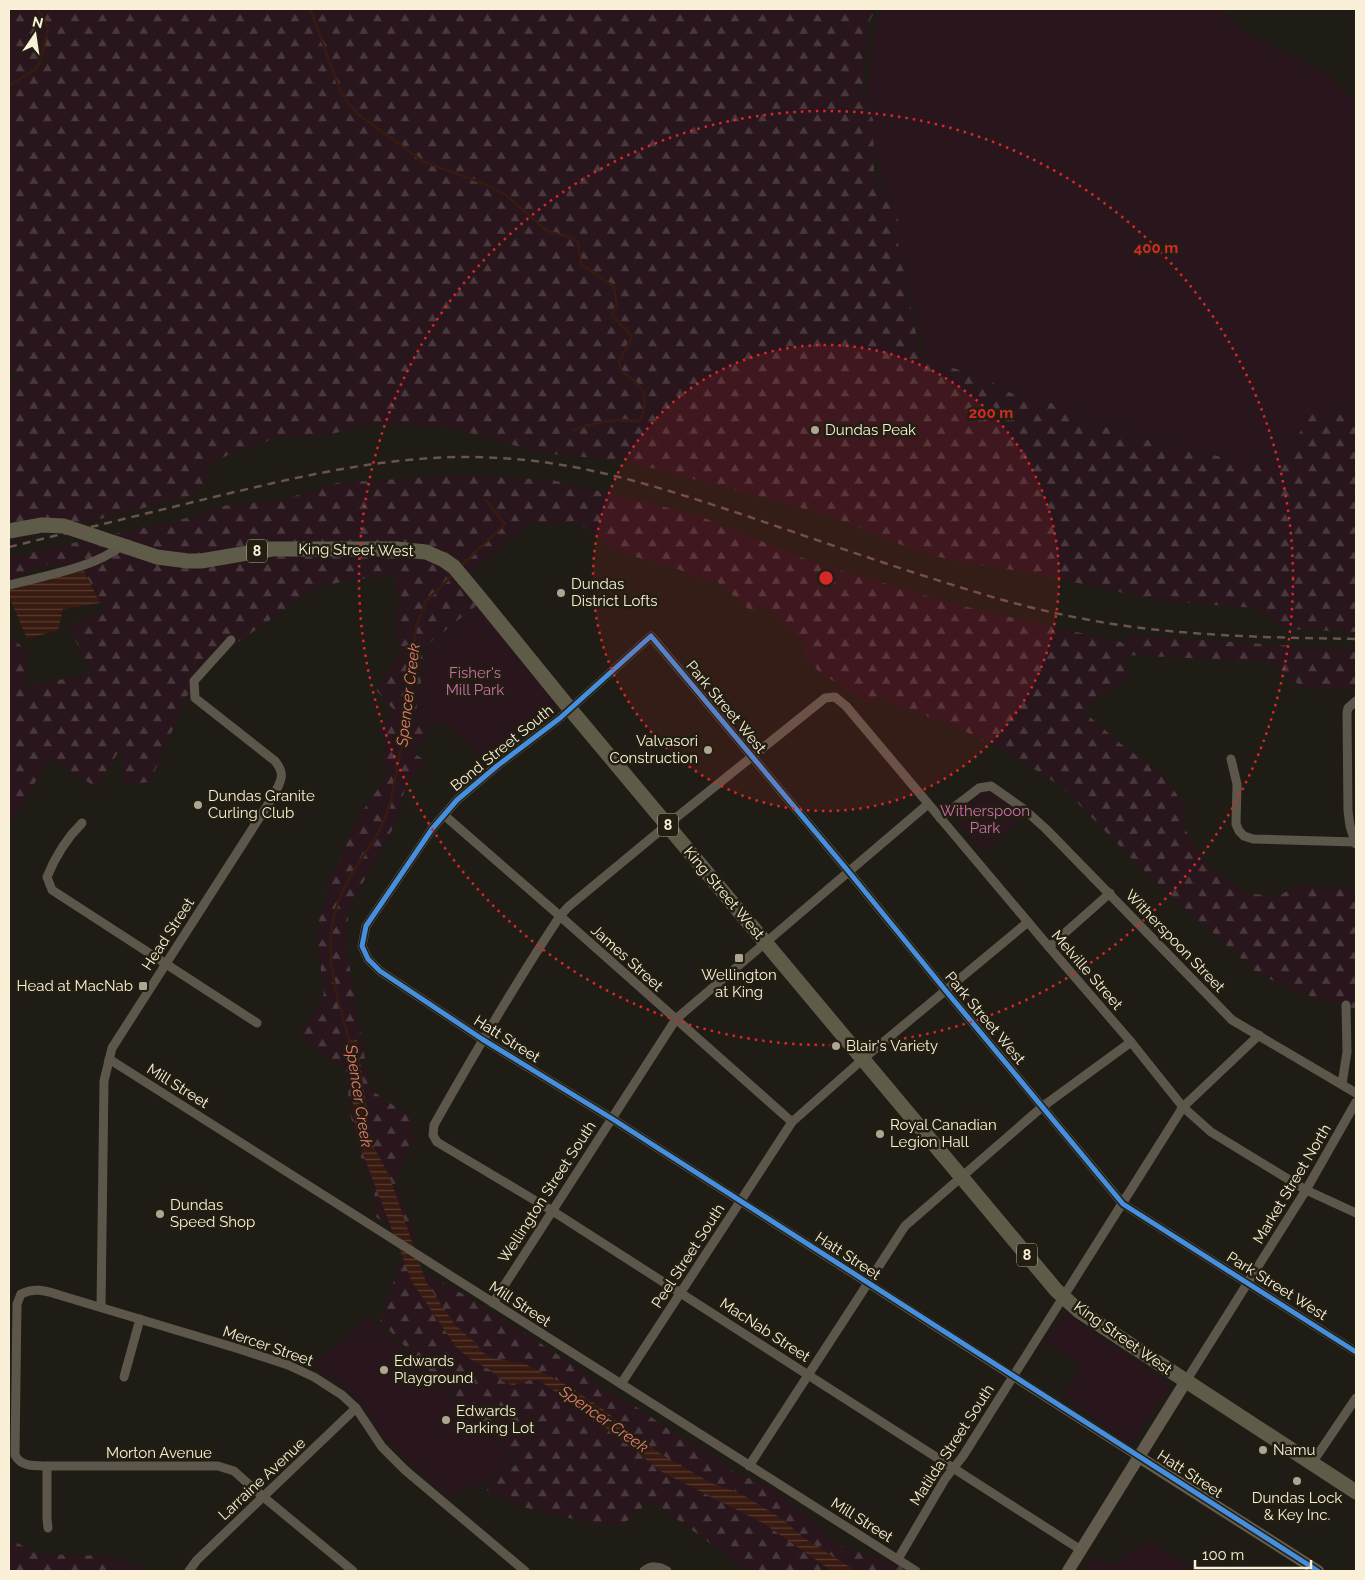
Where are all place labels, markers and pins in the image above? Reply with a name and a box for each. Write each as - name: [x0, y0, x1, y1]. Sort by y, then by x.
- place label: Dundas Peak: [825, 421, 916, 439]
- marker: Dundas Peak: [809, 424, 821, 436]
- centre of rings: [817, 569, 835, 587]
- place label: Dundas District Lofts: [571, 575, 657, 610]
- marker: Dundas District Lofts: [555, 587, 567, 599]
- place label: Valvasori Construction: [609, 732, 698, 767]
- marker: Valvasori Construction: [702, 744, 714, 756]
- place label: Dundas Granite Curling Club: [208, 787, 315, 822]
- marker: Dundas Granite Curling Club: [192, 799, 204, 811]
- marker: Wellington at King: [733, 952, 745, 964]
- place label: Wellington at King: [701, 966, 777, 1001]
- place label: Head at MacNab: [17, 977, 133, 995]
- marker: Head at MacNab: [137, 980, 149, 992]
- place label: Blair's Variety: [846, 1037, 938, 1055]
- marker: Blair's Variety: [830, 1040, 842, 1052]
- place label: Royal Canadian Legion Hall: [890, 1116, 997, 1151]
- marker: Royal Canadian Legion Hall: [874, 1128, 886, 1140]
- place label: Dundas Speed Shop: [170, 1196, 255, 1231]
- marker: Dundas Speed Shop: [154, 1208, 166, 1220]
- place label: Edwards Playground: [394, 1352, 473, 1387]
- marker: Edwards Playground: [378, 1364, 390, 1376]
- place label: Edwards Parking Lot: [456, 1402, 534, 1437]
- marker: Edwards Parking Lot: [440, 1414, 452, 1426]
- place label: Namu: [1273, 1441, 1315, 1459]
- marker: Namu: [1257, 1444, 1269, 1456]
- marker: Dundas Lock & Key Inc.: [1291, 1475, 1303, 1487]
- place label: Dundas Lock & Key Inc.: [1252, 1489, 1342, 1524]

